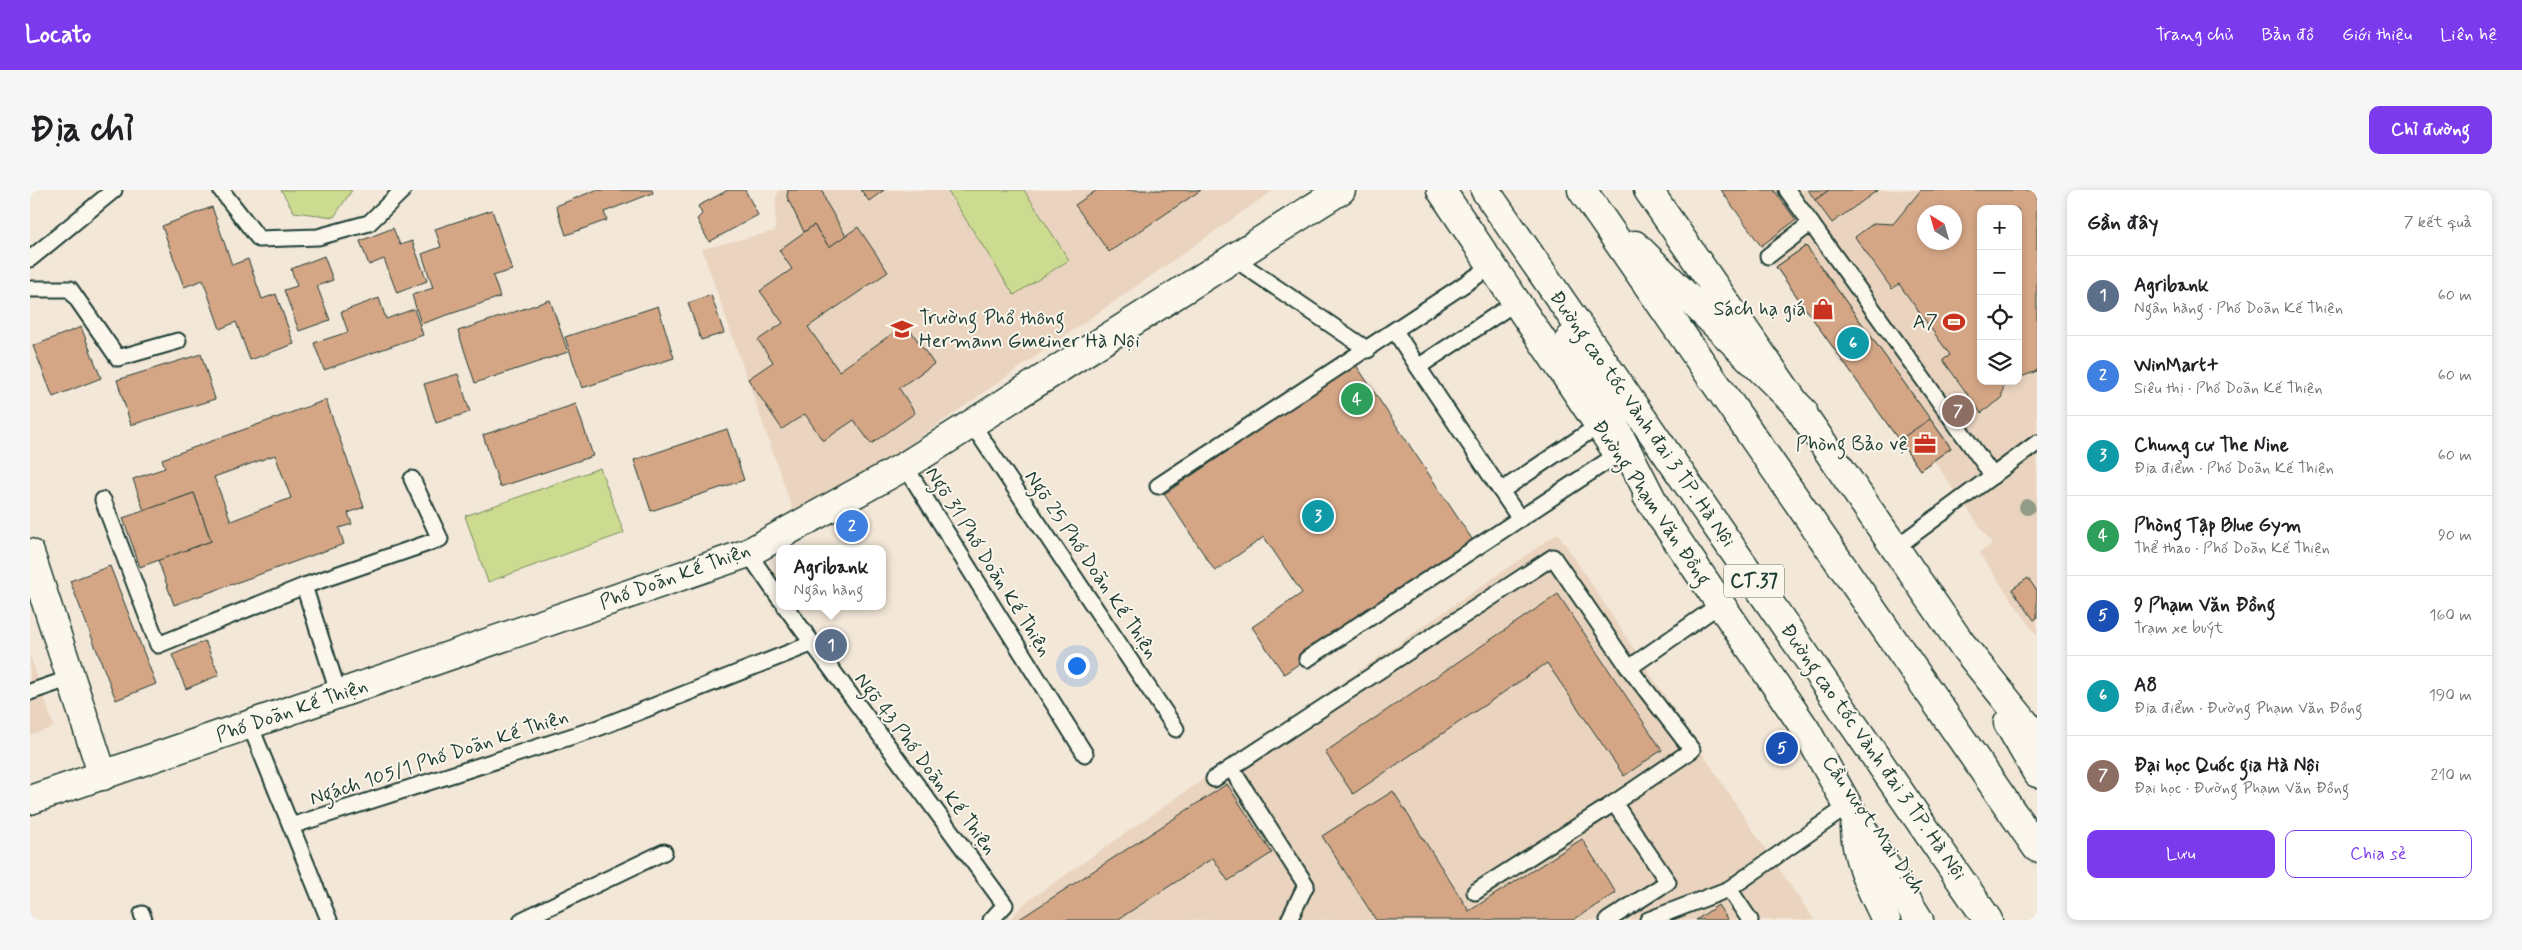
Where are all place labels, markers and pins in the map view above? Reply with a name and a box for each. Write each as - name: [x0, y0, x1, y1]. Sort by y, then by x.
- place label: Sách hạ giá: [1713, 296, 1806, 323]
- shop icon: Sách hạ giá: [1810, 296, 1836, 322]
- place label: Trường Phổ thông Hermann Gmeiner Hà Nội: [919, 305, 1140, 355]
- place label: A7: [1913, 309, 1938, 336]
- sports icon: A7: [1941, 309, 1967, 335]
- school or university icon: Trường Phổ thông Hermann Gmeiner Hà Nội: [889, 316, 915, 342]
- pin: 6: [1837, 324, 1869, 362]
- pin: 4: [1341, 380, 1373, 418]
- pin: 7: [1942, 392, 1974, 430]
- place label: Phòng Bảo vệ: [1796, 431, 1908, 460]
- office icon: Phòng Bảo vệ: [1912, 431, 1938, 457]
- pin: 3: [1302, 497, 1334, 535]
- pin: 2: [836, 507, 868, 545]
- pin: 1: [815, 626, 847, 664]
- pin: 5: [1766, 729, 1798, 767]

